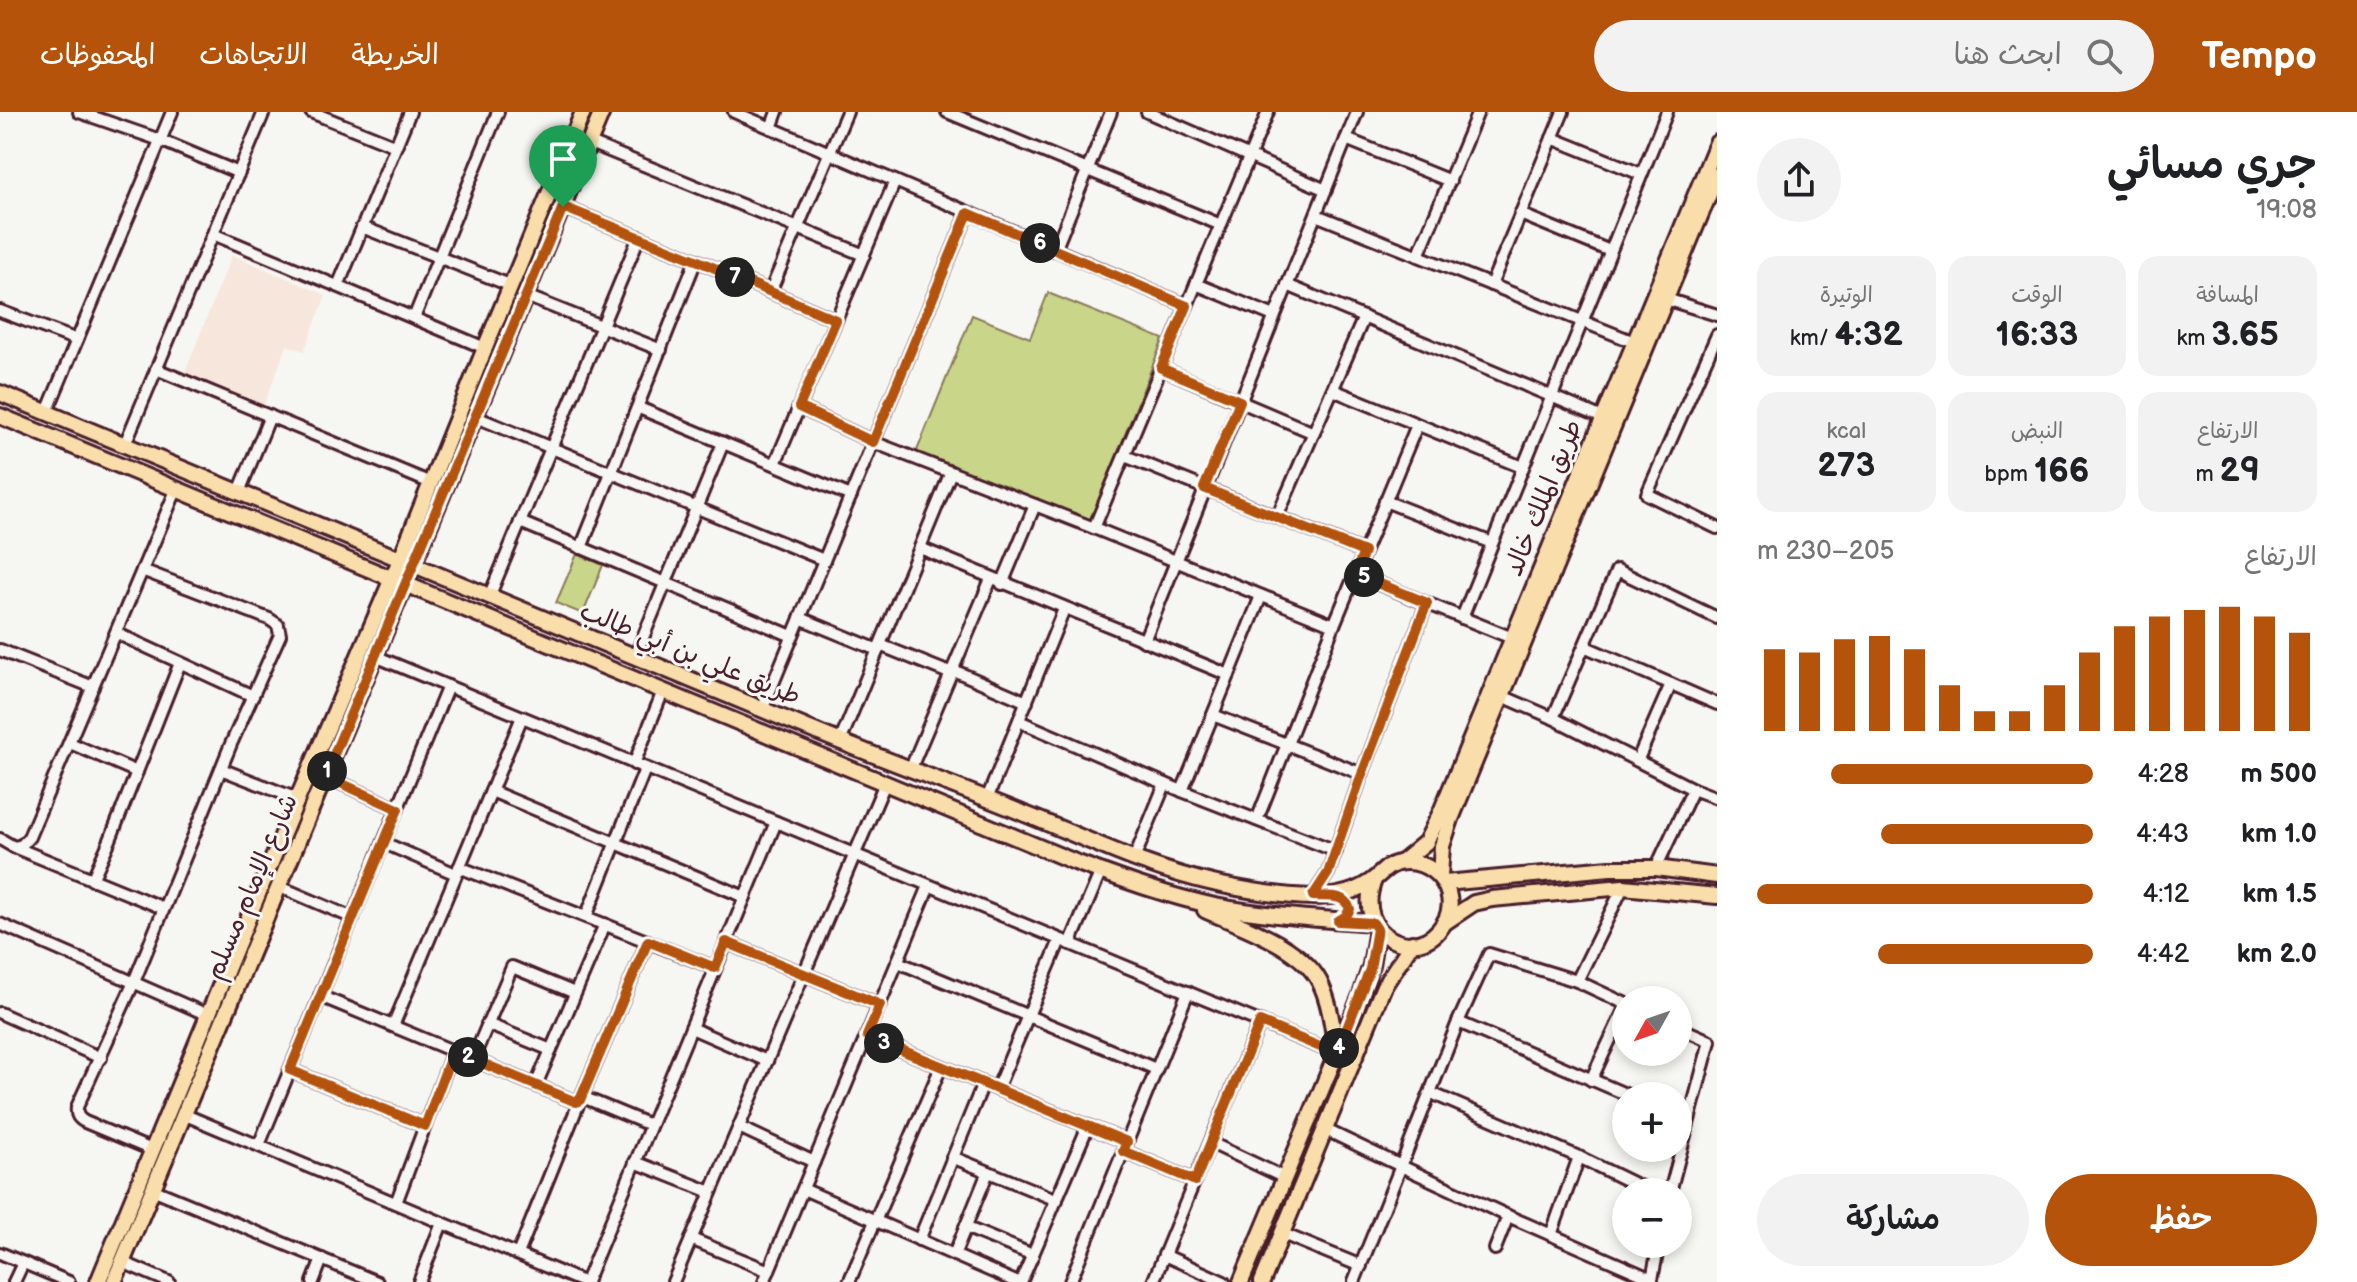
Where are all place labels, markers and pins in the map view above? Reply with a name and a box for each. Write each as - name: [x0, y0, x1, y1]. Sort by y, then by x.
- pin: [529, 125, 597, 207]
- pin: 6: [1020, 223, 1060, 263]
- pin: 7: [715, 257, 755, 297]
- pin: 5: [1344, 557, 1384, 597]
- pin: 1: [307, 751, 347, 791]
- pin: 3: [864, 1023, 904, 1063]
- pin: 4: [1319, 1028, 1359, 1068]
- pin: 2: [448, 1037, 488, 1077]

